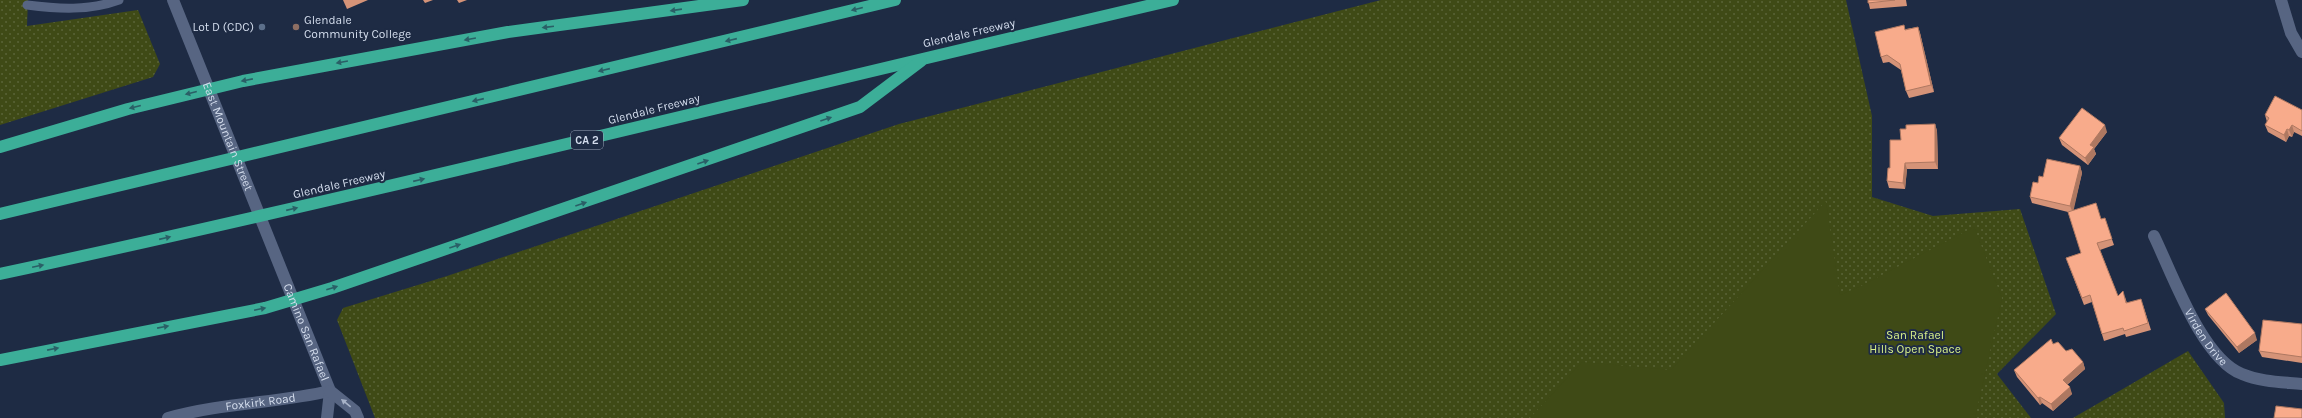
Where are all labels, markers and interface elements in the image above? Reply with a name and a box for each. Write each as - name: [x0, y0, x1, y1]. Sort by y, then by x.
- one-way arrow: [670, 7, 683, 13]
- one-way arrow: [851, 7, 863, 13]
- place label: Glendale Community College: [304, 13, 411, 41]
- street label: Glendale Freeway: [921, 15, 1017, 50]
- place label: Lot D (CDC): [193, 20, 254, 34]
- marker: Lot D (CDC): [257, 22, 267, 32]
- marker: Glendale Community College: [291, 22, 301, 32]
- one-way arrow: [542, 23, 554, 30]
- one-way arrow: [463, 36, 476, 42]
- one-way arrow: [725, 37, 737, 43]
- one-way arrow: [336, 60, 348, 66]
- one-way arrow: [598, 67, 610, 73]
- one-way arrow: [241, 78, 253, 84]
- street label: East Mountain Street: [200, 80, 256, 193]
- one-way arrow: [185, 90, 197, 96]
- street label: Glendale Freeway: [606, 91, 702, 127]
- one-way arrow: [472, 98, 484, 104]
- one-way arrow: [129, 104, 141, 110]
- one-way arrow: [821, 115, 833, 121]
- road number: CA 2: [571, 131, 603, 149]
- one-way arrow: [698, 158, 710, 164]
- street label: Glendale Freeway: [291, 166, 387, 201]
- one-way arrow: [412, 177, 425, 183]
- one-way arrow: [575, 201, 587, 207]
- one-way arrow: [286, 205, 298, 211]
- one-way arrow: [159, 234, 171, 240]
- one-way arrow: [450, 243, 462, 249]
- one-way arrow: [32, 263, 44, 269]
- street label: Camino San Rafael: [281, 282, 332, 383]
- one-way arrow: [327, 285, 339, 291]
- one-way arrow: [254, 305, 267, 311]
- street label: Virden Drive: [2182, 306, 2230, 369]
- one-way arrow: [156, 324, 169, 330]
- park label: San Rafael Hills Open Space: [1869, 328, 1961, 356]
- one-way arrow: [47, 346, 59, 352]
- street label: Foxkirk Road: [225, 390, 297, 413]
- one-way arrow: [340, 399, 351, 408]

